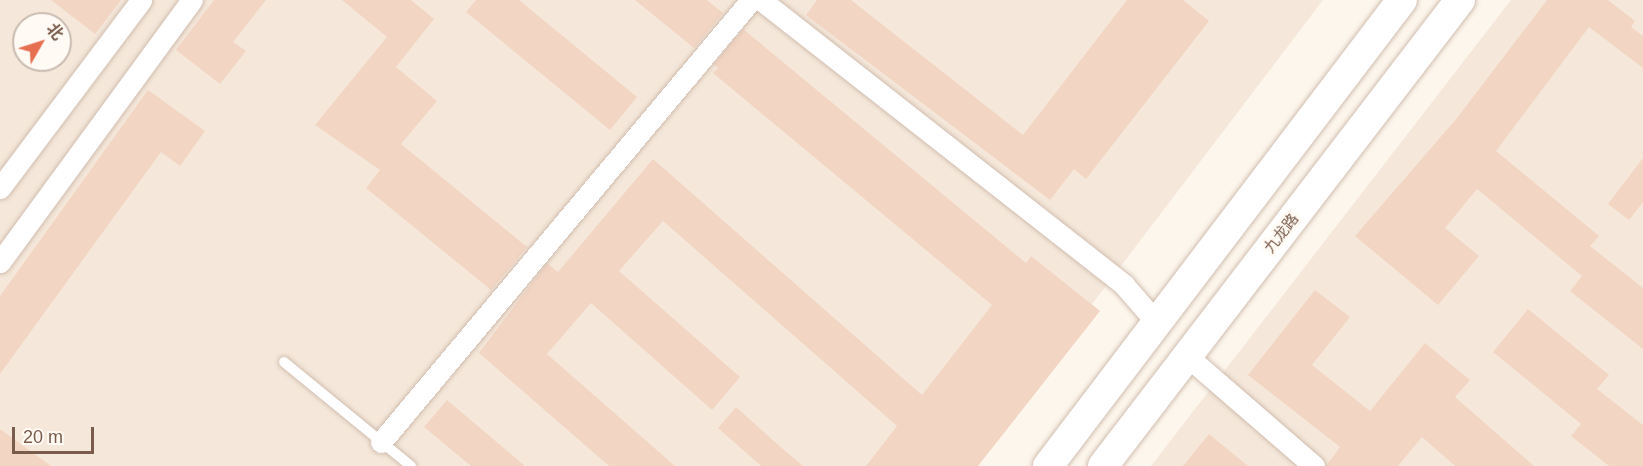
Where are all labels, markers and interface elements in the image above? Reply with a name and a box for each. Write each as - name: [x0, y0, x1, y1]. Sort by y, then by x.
- north arrow: [12, 12, 72, 72]
- text: 北: [43, 20, 66, 43]
- street label: 九龙路: [1260, 210, 1302, 256]
- scale bar: [15, 415, 98, 453]
- text: 20 m: [23, 427, 63, 447]

